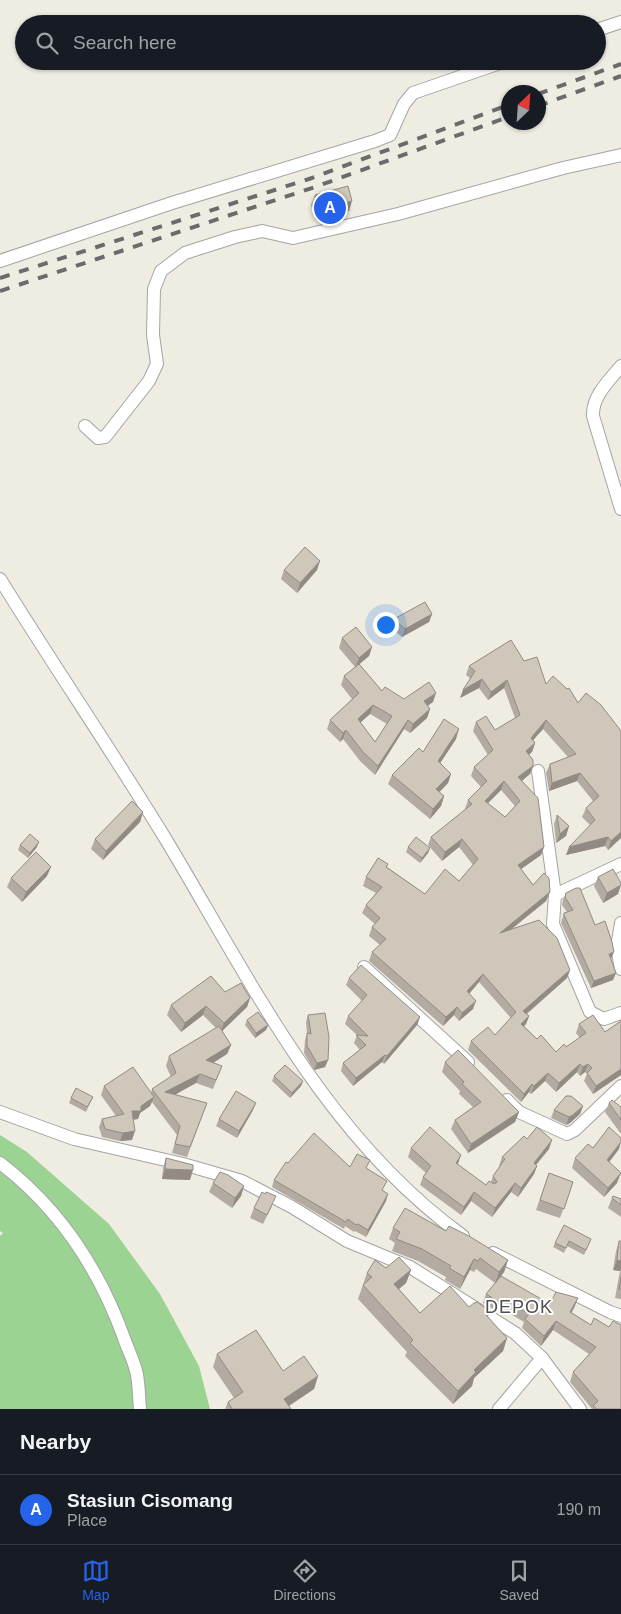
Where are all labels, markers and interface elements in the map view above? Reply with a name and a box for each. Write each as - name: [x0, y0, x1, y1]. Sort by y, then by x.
- search box: [15, 15, 606, 70]
- icon: search: [33, 29, 61, 57]
- text: Search here: [73, 32, 177, 53]
- north arrow: [501, 85, 546, 130]
- pin: A: [314, 189, 346, 227]
- your location: [373, 612, 399, 638]
- district label: DEPOK: [485, 1297, 553, 1317]
- text: Nearby: [20, 1430, 91, 1453]
- text: Stasiun Cisomang: [67, 1490, 233, 1511]
- text: A: [30, 1501, 42, 1518]
- text: 190 m: [557, 1501, 601, 1518]
- text: Place: [67, 1512, 107, 1529]
- tab: Map: [82, 1557, 110, 1603]
- tab: Directions: [274, 1557, 336, 1603]
- tab: Saved: [499, 1557, 539, 1603]

